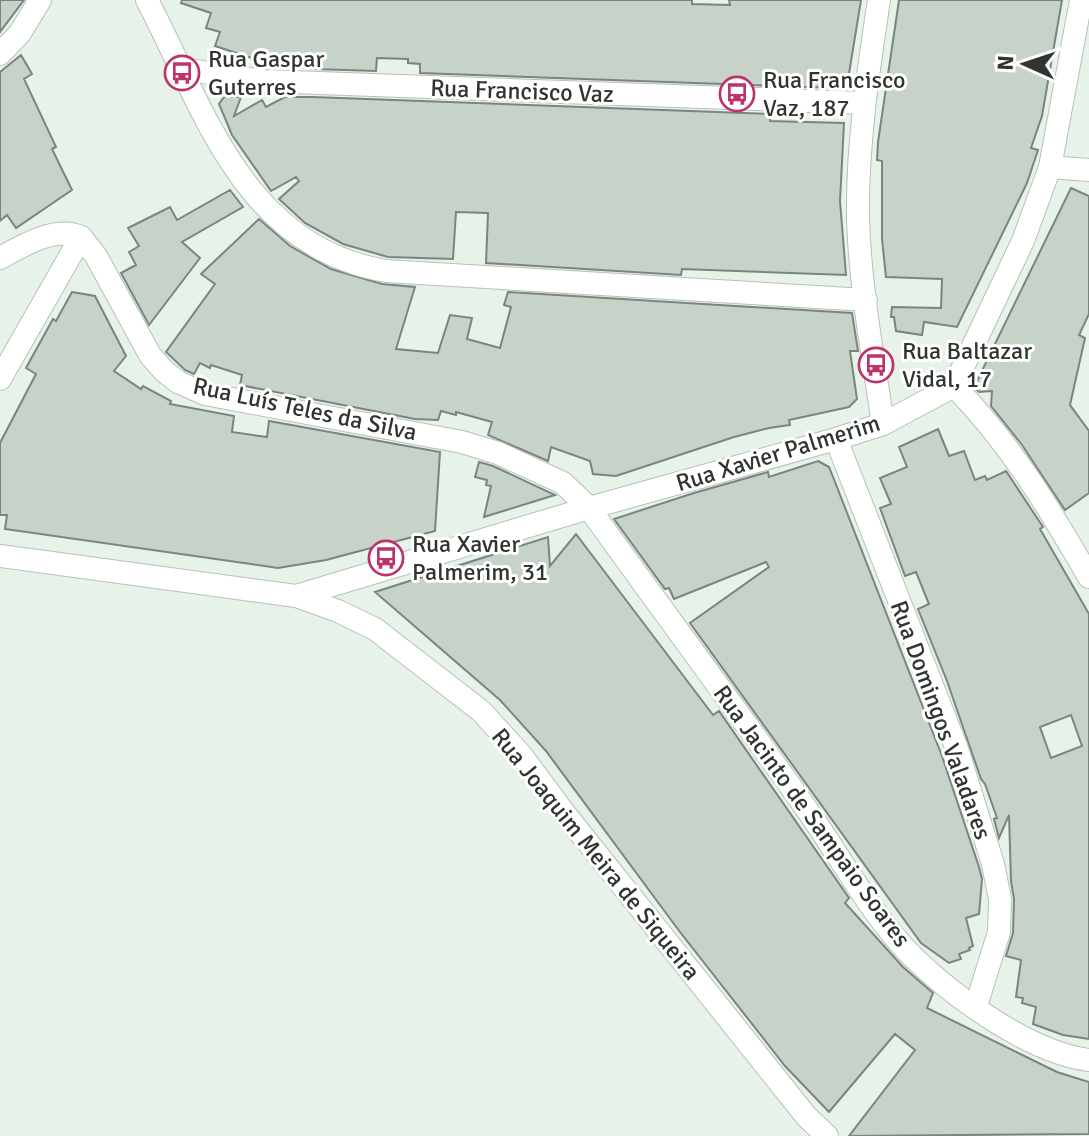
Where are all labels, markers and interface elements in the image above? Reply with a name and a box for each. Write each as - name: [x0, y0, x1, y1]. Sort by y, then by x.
- north arrow: [985, 24, 1065, 104]
- place label: Rua Gaspar Guterres: [208, 44, 324, 102]
- bus stop icon: Rua Gaspar Guterres: [163, 54, 201, 92]
- text: N: [992, 55, 1019, 71]
- place label: Rua Francisco Vaz, 187: [763, 65, 906, 123]
- street label: Rua Francisco Vaz: [430, 73, 614, 109]
- bus stop icon: Rua Francisco Vaz, 187: [718, 75, 756, 113]
- place label: Rua Baltazar Vidal, 17: [902, 336, 1032, 394]
- bus stop icon: Rua Baltazar Vidal, 17: [857, 346, 895, 384]
- street label: Rua Luís Teles da Silva: [190, 371, 420, 447]
- street label: Rua Xavier Palmerim: [672, 408, 884, 498]
- place label: Rua Xavier Palmerim, 31: [412, 529, 548, 587]
- bus stop icon: Rua Xavier Palmerim, 31: [367, 539, 405, 577]
- street label: Rua Domingos Valadares: [884, 596, 998, 844]
- street label: Rua Jacinto de Sampaio Soares: [707, 679, 917, 953]
- street label: Rua Joaquim Meira de Siqueira: [485, 722, 707, 986]

